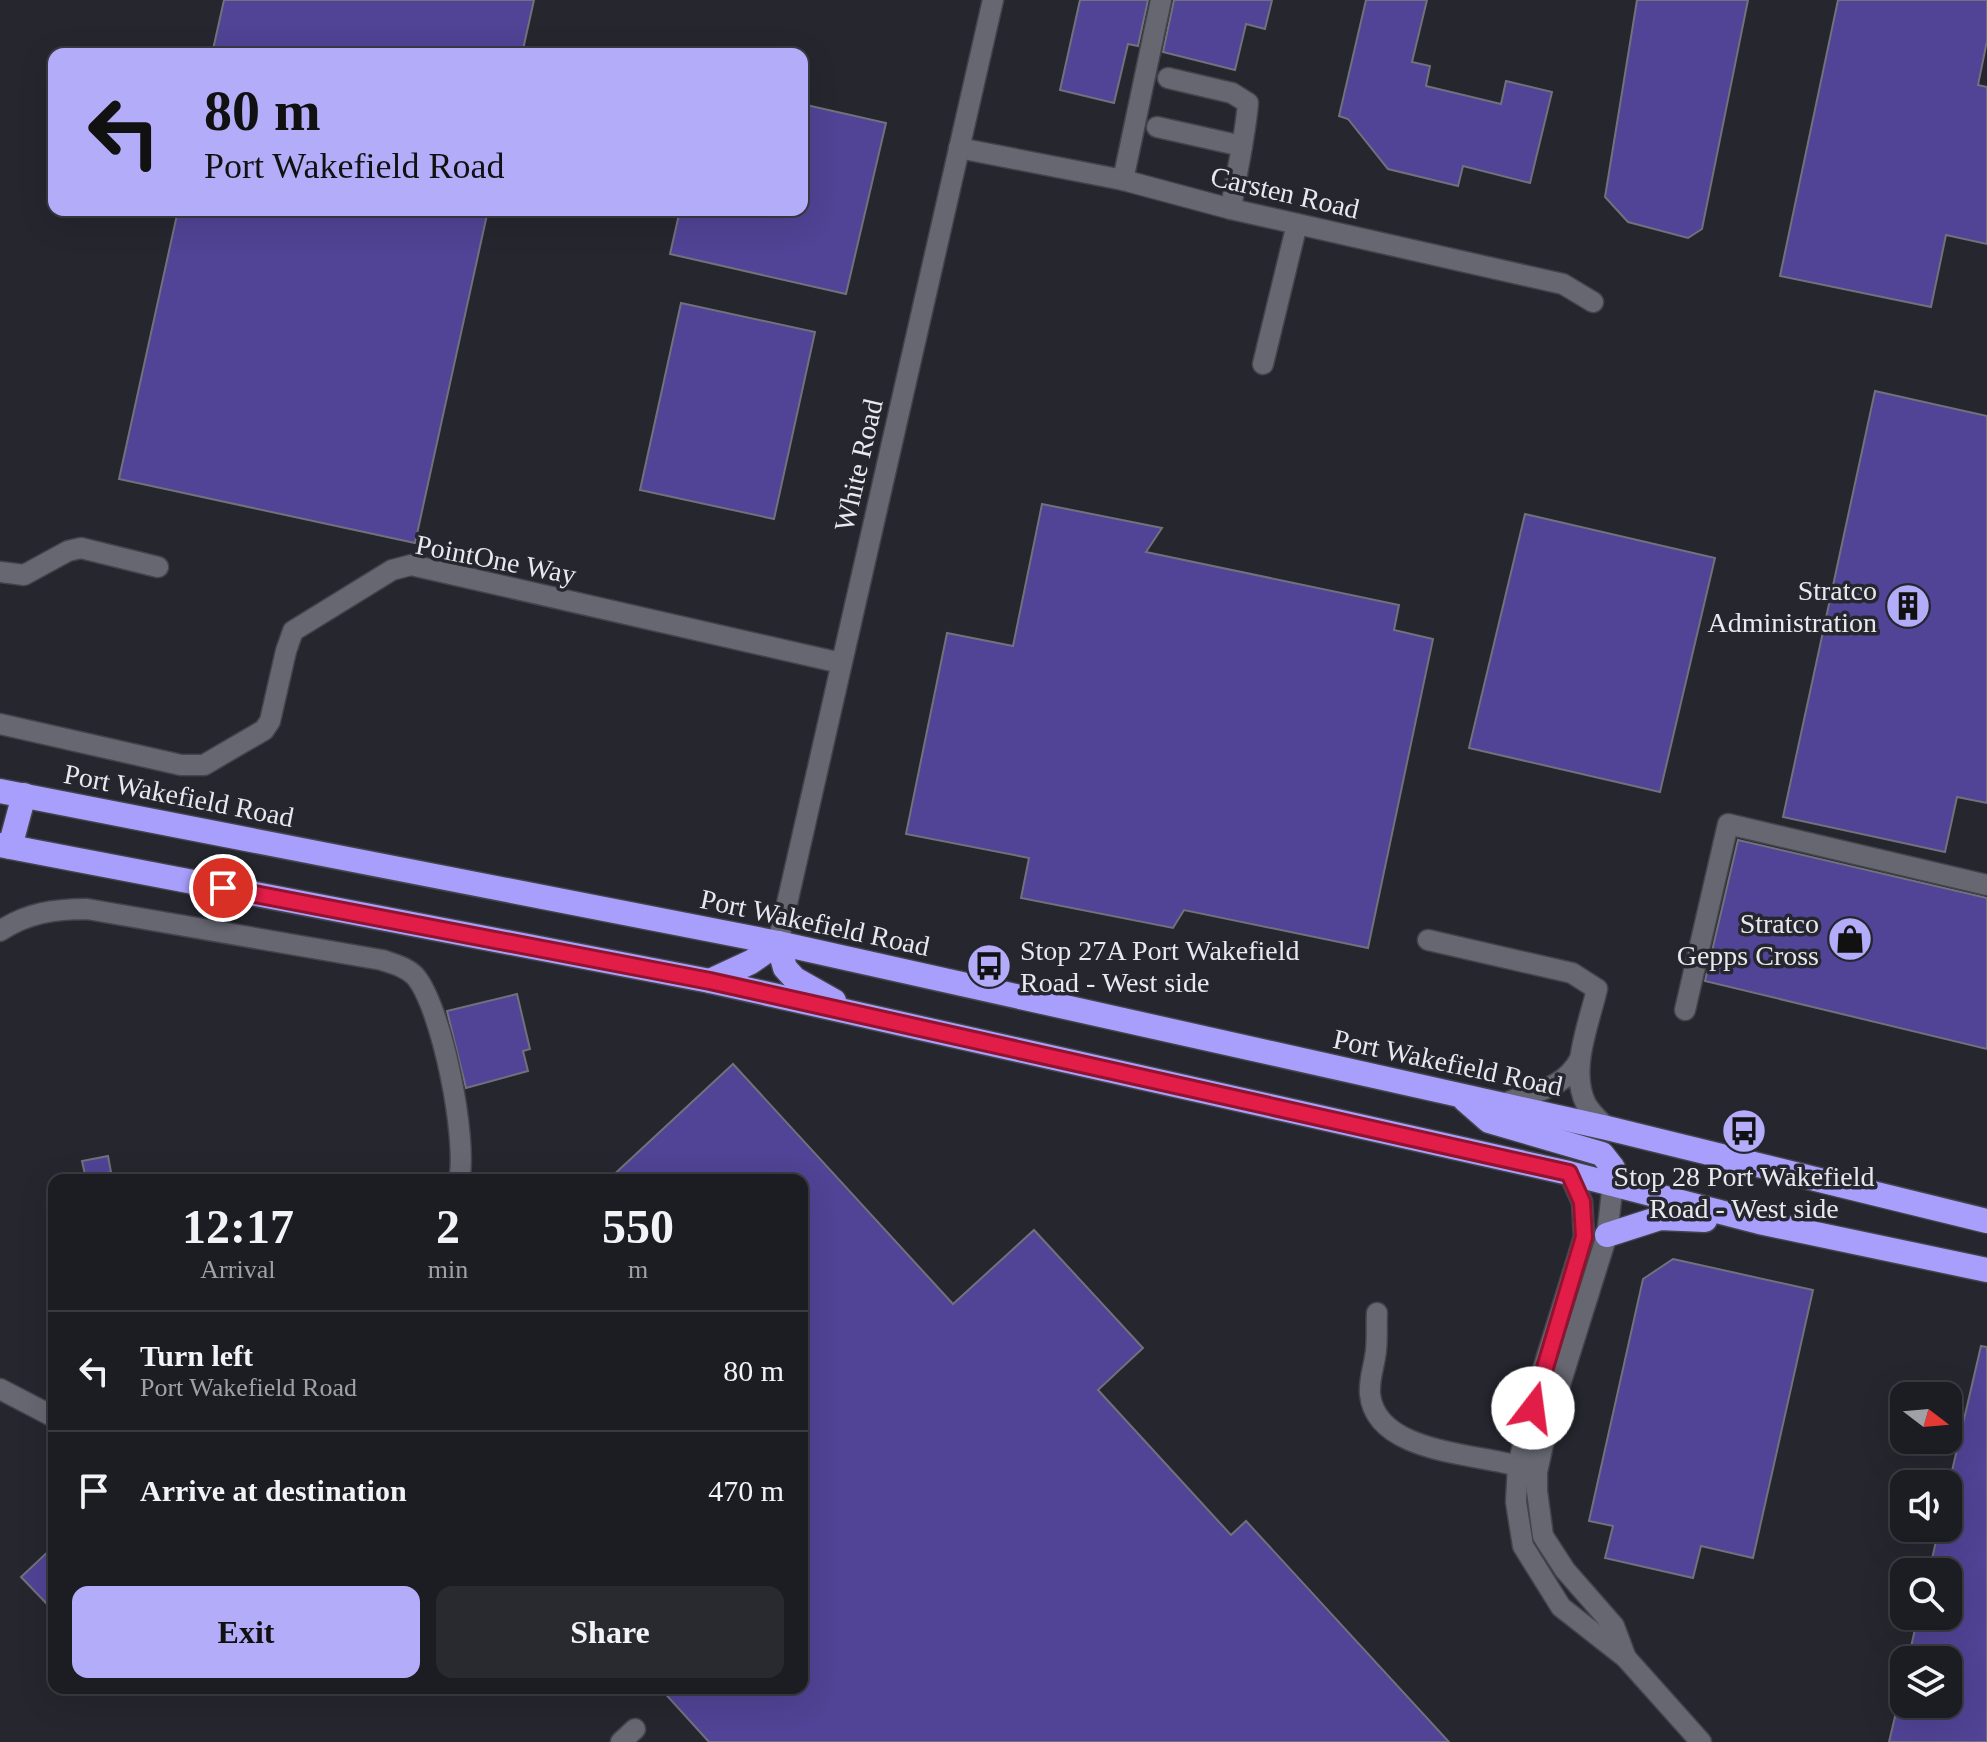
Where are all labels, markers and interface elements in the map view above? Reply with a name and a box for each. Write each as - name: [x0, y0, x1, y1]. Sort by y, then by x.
- icon: left: [72, 80, 176, 184]
- text: 80 m: [204, 80, 321, 142]
- text: Port Wakefield Road: [204, 146, 504, 186]
- street label: Carsten Road: [1208, 160, 1362, 225]
- street label: White Road: [828, 396, 889, 534]
- street label: PointOne Way: [413, 529, 579, 590]
- place label: Stratco Administration: [1707, 575, 1877, 638]
- building icon: Stratco Administration: [1884, 582, 1932, 630]
- street label: Port Wakefield Road: [61, 758, 297, 833]
- pin: [189, 854, 257, 922]
- icon: arrive: [201, 866, 245, 910]
- street label: Port Wakefield Road: [697, 883, 932, 962]
- place label: Stratco Gepps Cross: [1677, 908, 1819, 971]
- shop icon: Stratco Gepps Cross: [1826, 915, 1874, 963]
- place label: Stop 27A Port Wakefield Road - West side: [1020, 935, 1300, 998]
- bus stop icon: Stop 27A Port Wakefield Road - West side: [965, 942, 1013, 990]
- street label: Port Wakefield Road: [1330, 1023, 1565, 1102]
- bus stop icon: Stop 28 Port Wakefield Road - West side: [1720, 1107, 1768, 1155]
- place label: Stop 28 Port Wakefield Road - West side: [1614, 1161, 1874, 1224]
- text: 12:17: [182, 1200, 294, 1253]
- text: 2: [436, 1200, 460, 1253]
- text: 550: [602, 1200, 674, 1253]
- text: Arrival: [200, 1255, 275, 1284]
- text: min: [428, 1255, 468, 1284]
- text: m: [628, 1255, 648, 1284]
- text: Turn left: [140, 1339, 253, 1372]
- icon: left: [72, 1349, 116, 1393]
- text: 80 m: [723, 1354, 784, 1387]
- position arrow: [1491, 1366, 1575, 1450]
- text: Port Wakefield Road: [140, 1373, 357, 1402]
- north arrow: [1890, 1382, 1962, 1454]
- map controls: [1890, 1382, 1962, 1718]
- icon: arrive: [72, 1469, 116, 1513]
- button: sound: [1890, 1470, 1962, 1542]
- text: Arrive at destination: [140, 1474, 407, 1507]
- text: 470 m: [708, 1474, 784, 1507]
- button: search: [1890, 1558, 1962, 1630]
- button: Exit: [72, 1586, 420, 1678]
- button: Share: [436, 1586, 784, 1678]
- button: layers: [1890, 1646, 1962, 1718]

